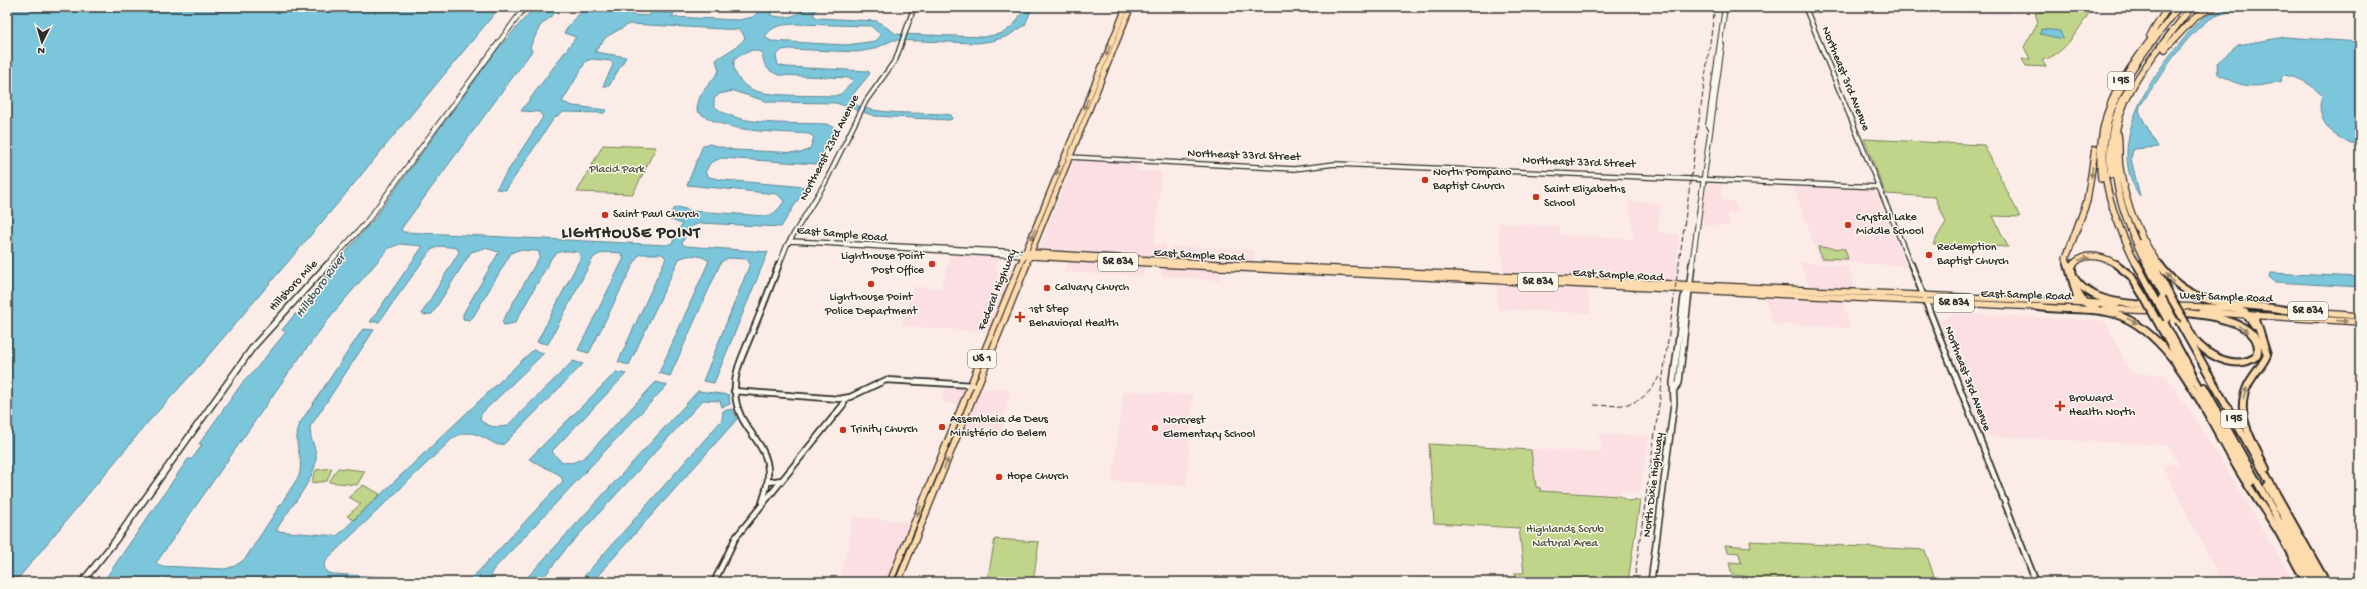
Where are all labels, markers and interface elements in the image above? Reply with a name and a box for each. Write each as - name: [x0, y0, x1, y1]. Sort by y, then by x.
- north arrow: [22, 22, 62, 62]
- street label: Northeast 3rd Avenue: [1818, 25, 1873, 134]
- text: N: [37, 44, 45, 56]
- one-way arrow: [1105, 45, 1111, 56]
- road number: I 95: [2108, 72, 2134, 90]
- street label: Northeast 23rd Avenue: [797, 92, 863, 203]
- one-way arrow: [1082, 99, 1088, 111]
- street label: Northeast 33rd Street: [1187, 147, 1302, 165]
- street label: Northeast 33rd Street: [1522, 154, 1637, 172]
- park label: Placid Park: [588, 163, 646, 177]
- one-way arrow: [1055, 165, 1061, 177]
- place label: North Pompano Baptist Church: [1432, 166, 1511, 194]
- one-way arrow: [2089, 166, 2095, 178]
- marker: North Pompano Baptist Church: [1420, 175, 1430, 185]
- place label: Saint Elizabeths School: [1544, 183, 1626, 211]
- marker: Saint Elizabeths School: [1531, 192, 1541, 202]
- place label: Saint Paul Church: [613, 208, 700, 222]
- marker: Saint Paul Church: [600, 210, 610, 220]
- place label: Crystal Lake Middle School: [1856, 211, 1924, 239]
- marker: Crystal Lake Middle School: [1843, 220, 1853, 230]
- street label: East Sample Road: [796, 224, 889, 246]
- district label: LIGHTHOUSE POINT: [561, 225, 701, 244]
- one-way arrow: [1029, 228, 1035, 240]
- place label: Redemption Baptist Church: [1936, 241, 2009, 269]
- street label: Federal Highway: [975, 247, 1021, 334]
- street label: East Sample Road: [1153, 247, 1246, 265]
- water label: Hillsboro River: [293, 249, 351, 321]
- place label: Lighthouse Point Post Office: [841, 250, 925, 278]
- marker: Redemption Baptist Church: [1924, 250, 1934, 260]
- road number: SR 834: [1098, 253, 1138, 271]
- one-way arrow: [2078, 255, 2090, 261]
- street label: Hillsboro Mile: [267, 257, 322, 314]
- marker: Lighthouse Point Post Office: [927, 259, 937, 269]
- street label: East Sample Road: [1572, 267, 1665, 285]
- road number: SR 834: [1518, 273, 1558, 291]
- one-way arrow: [2165, 273, 2174, 284]
- marker: Lighthouse Point Police Department: [866, 279, 876, 289]
- place label: Calvary Church: [1055, 281, 1130, 295]
- marker: Calvary Church: [1042, 283, 1052, 293]
- street label: East Sample Road: [1980, 287, 2073, 305]
- street label: West Sample Road: [2179, 289, 2274, 307]
- place label: Lighthouse Point Police Department: [824, 291, 918, 319]
- road number: SR 834: [1934, 294, 1974, 312]
- road number: SR 834: [2288, 302, 2328, 320]
- place label: 1st Step Behavioral Health: [1028, 303, 1119, 331]
- marker: 1st Step Behavioral Health: [1014, 311, 1026, 323]
- one-way arrow: [2336, 317, 2348, 324]
- one-way arrow: [2126, 318, 2137, 325]
- one-way arrow: [2238, 324, 2248, 332]
- street label: Northeast 3rd Avenue: [1941, 325, 1994, 434]
- road number: US 1: [968, 350, 996, 368]
- one-way arrow: [2242, 387, 2248, 399]
- place label: Broward Health North: [2068, 392, 2136, 420]
- marker: Broward Health North: [2054, 400, 2066, 412]
- road number: I 95: [2221, 410, 2247, 428]
- place label: Assembleia de Deus Ministério do Belem: [950, 413, 1049, 441]
- place label: Norcrest Elementary School: [1163, 414, 1256, 442]
- marker: Assembleia de Deus Ministério do Belem: [937, 422, 947, 432]
- place label: Trinity Church: [850, 423, 918, 437]
- marker: Norcrest Elementary School: [1150, 423, 1160, 433]
- marker: Trinity Church: [838, 425, 848, 435]
- street label: North Dixie Highway: [1641, 432, 1667, 538]
- one-way arrow: [944, 457, 950, 469]
- place label: Hope Church: [1007, 470, 1069, 484]
- marker: Hope Church: [994, 472, 1004, 482]
- one-way arrow: [916, 505, 922, 517]
- park label: Highlands Scrub Natural Area: [1526, 523, 1605, 551]

